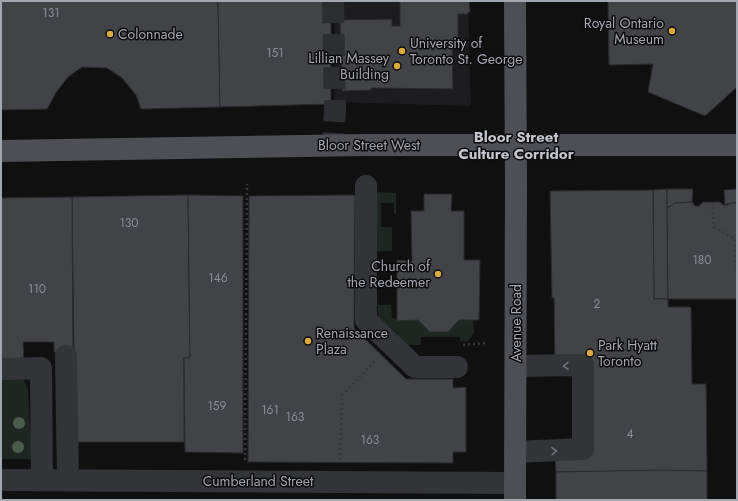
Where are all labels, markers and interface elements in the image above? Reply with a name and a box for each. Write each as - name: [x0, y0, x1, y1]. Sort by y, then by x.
- house number: 131: [42, 4, 60, 22]
- place label: Royal Ontario Museum: [584, 13, 664, 49]
- place label: Colonnade: [118, 24, 183, 44]
- marker: Royal Ontario Museum: [667, 26, 677, 36]
- marker: Colonnade: [105, 29, 115, 39]
- place label: University of Toronto St. George: [410, 33, 522, 69]
- house number: 151: [266, 44, 284, 62]
- marker: University of Toronto St. George: [397, 46, 407, 56]
- place label: Lillian Massey Building: [308, 48, 390, 84]
- marker: Lillian Massey Building: [392, 61, 402, 71]
- district label: Bloor Street Culture Corridor: [458, 126, 575, 165]
- street label: Bloor Street West: [318, 135, 421, 155]
- house number: 130: [119, 214, 139, 232]
- house number: 180: [692, 251, 712, 269]
- place label: Church of the Redeemer: [347, 256, 431, 292]
- house number: 146: [208, 269, 228, 287]
- marker: Church of the Redeemer: [433, 269, 443, 279]
- house number: 110: [28, 280, 46, 298]
- street label: Avenue Road: [506, 284, 526, 362]
- house number: 2: [594, 295, 601, 313]
- place label: Renaissance Plaza: [316, 323, 388, 359]
- place label: Park Hyatt Toronto: [598, 335, 657, 371]
- marker: Renaissance Plaza: [303, 336, 313, 346]
- marker: Park Hyatt Toronto: [585, 348, 595, 358]
- one-way arrow: [563, 361, 569, 370]
- house number: 159: [207, 397, 227, 415]
- house number: 161: [261, 401, 279, 419]
- house number: 163: [286, 408, 305, 426]
- house number: 4: [627, 425, 634, 443]
- house number: 163: [361, 431, 380, 449]
- one-way arrow: [551, 446, 557, 455]
- street label: Cumberland Street: [203, 471, 314, 491]

